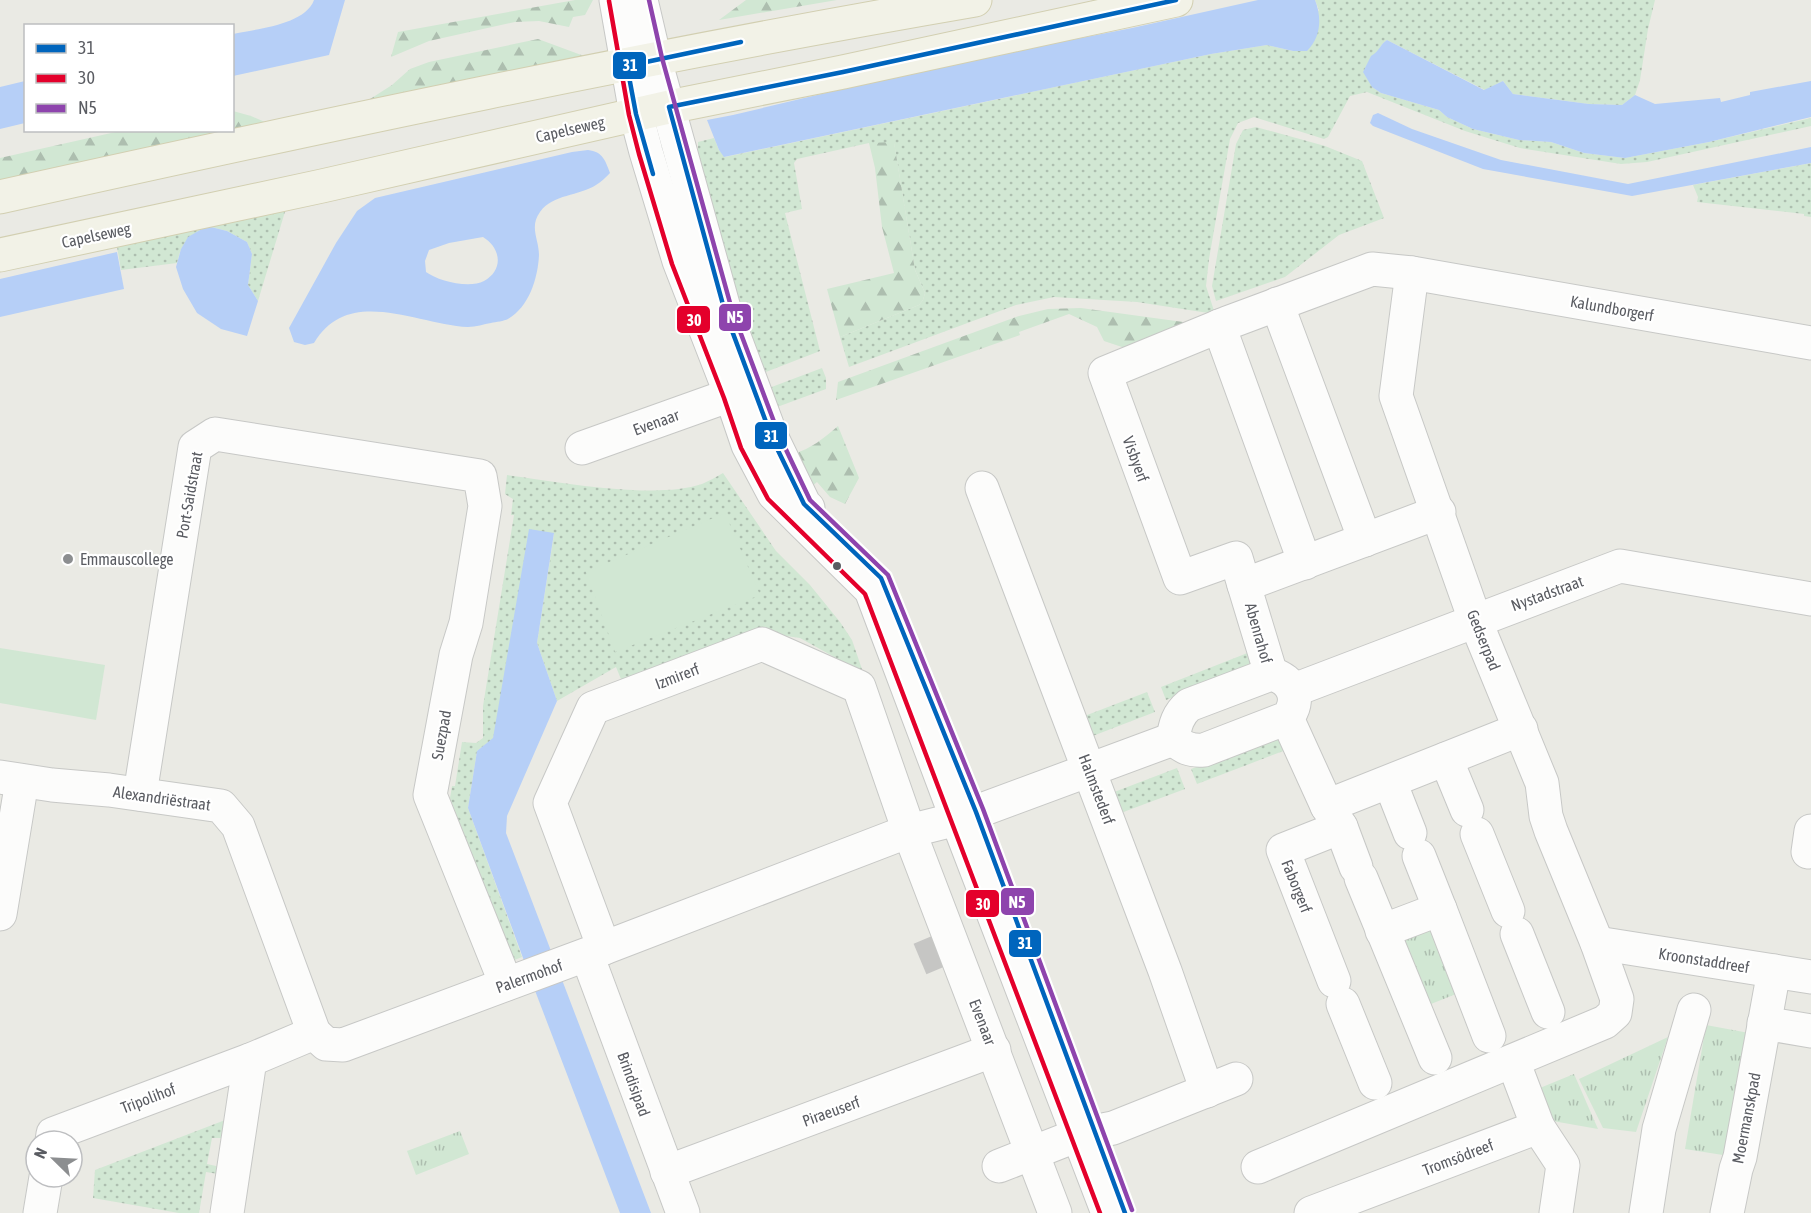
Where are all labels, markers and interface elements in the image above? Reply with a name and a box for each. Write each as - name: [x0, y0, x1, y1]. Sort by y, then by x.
- legend: [24, 24, 234, 132]
- text: 31: [78, 37, 95, 58]
- line badge: 31: [612, 51, 647, 80]
- text: 31: [622, 56, 638, 74]
- text: 30: [78, 67, 95, 88]
- text: N5: [78, 97, 97, 118]
- street label: Capelseweg: [534, 112, 606, 147]
- street label: Capelseweg: [60, 219, 132, 252]
- street label: Kalundborgerf: [1569, 292, 1656, 325]
- line badge: N5: [718, 303, 752, 332]
- line badge: 30: [676, 305, 711, 334]
- text: N5: [727, 308, 744, 326]
- text: 30: [686, 311, 702, 329]
- street label: Evenaar: [630, 405, 682, 439]
- line badge: 31: [754, 421, 788, 450]
- text: 31: [763, 427, 779, 445]
- street label: Visbyerf: [1119, 434, 1153, 485]
- street label: Port-Saidstraat: [173, 450, 206, 540]
- place label: Emmauscollege: [80, 550, 174, 569]
- marker: Emmauscollege: [61, 552, 75, 566]
- unlabelled marker: [831, 560, 843, 572]
- street label: Nystadstraat: [1508, 572, 1586, 615]
- street label: Abenrahof: [1242, 601, 1276, 666]
- street label: Gedserpad: [1463, 607, 1504, 673]
- street label: Izmirerf: [652, 659, 702, 693]
- street label: Suezpad: [428, 709, 455, 761]
- street label: Halmstederf: [1075, 751, 1119, 827]
- street label: Alexandriëstraat: [112, 782, 212, 814]
- street label: Faborgerf: [1277, 857, 1316, 916]
- line badge: N5: [1000, 887, 1035, 916]
- line badge: 30: [965, 889, 1000, 918]
- text: N5: [1009, 893, 1026, 911]
- text: 30: [975, 895, 991, 913]
- line badge: 31: [1008, 929, 1042, 958]
- text: 31: [1017, 934, 1033, 952]
- street label: Kroonstaddreef: [1657, 944, 1751, 976]
- street label: Palermohof: [493, 955, 565, 996]
- street label: Evenaar: [966, 996, 1000, 1048]
- street label: Brindisipad: [613, 1049, 654, 1119]
- street label: Moermanskpad: [1728, 1071, 1765, 1165]
- street label: Tripolihof: [118, 1079, 179, 1118]
- street label: Piraeuserf: [800, 1092, 863, 1130]
- north arrow: [24, 1129, 84, 1189]
- street label: Tromsödreef: [1420, 1135, 1496, 1179]
- text: N: [30, 1145, 50, 1161]

